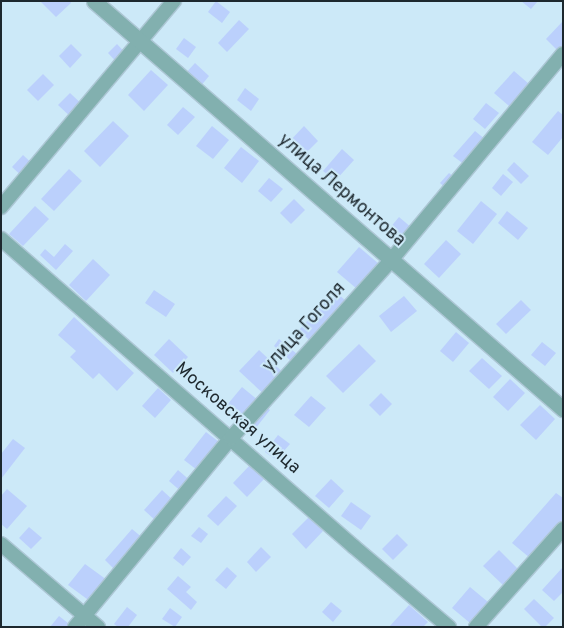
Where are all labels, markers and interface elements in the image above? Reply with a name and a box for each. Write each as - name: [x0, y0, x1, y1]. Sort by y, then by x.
- street label: улица Лермонтова: [273, 130, 409, 252]
- street label: улица Гоголя: [259, 279, 351, 377]
- street label: Московская улица: [170, 359, 304, 479]

